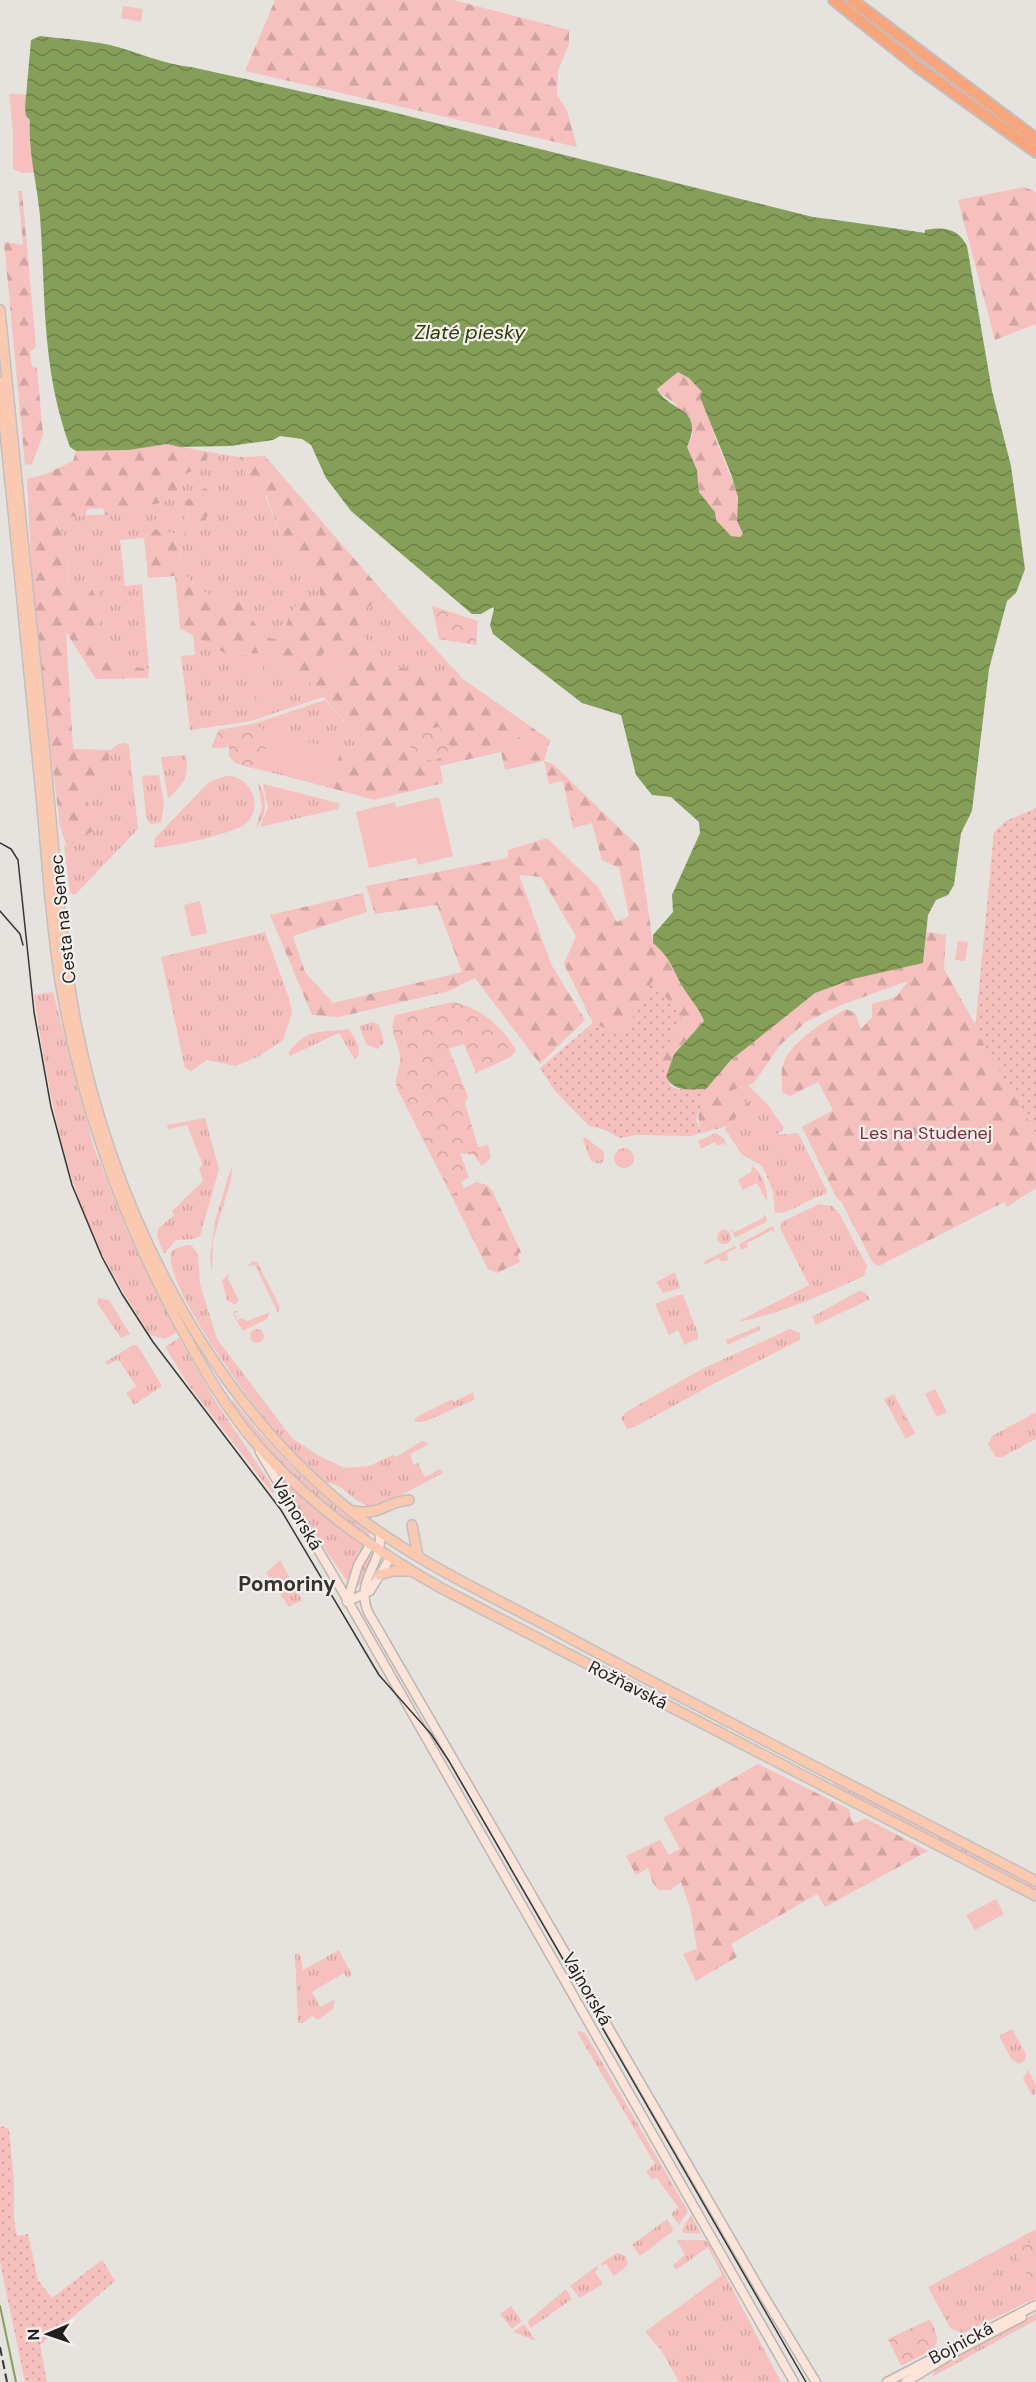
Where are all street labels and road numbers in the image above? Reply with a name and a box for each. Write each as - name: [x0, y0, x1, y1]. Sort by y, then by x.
- street label: Cesta na Senec: [44, 853, 82, 985]
- street label: Vajnorská: [266, 1473, 328, 1555]
- street label: Rožňavská: [584, 1655, 672, 1715]
- street label: Vajnorská: [556, 1948, 618, 2030]
- street label: Bojnická: [925, 2316, 997, 2370]

